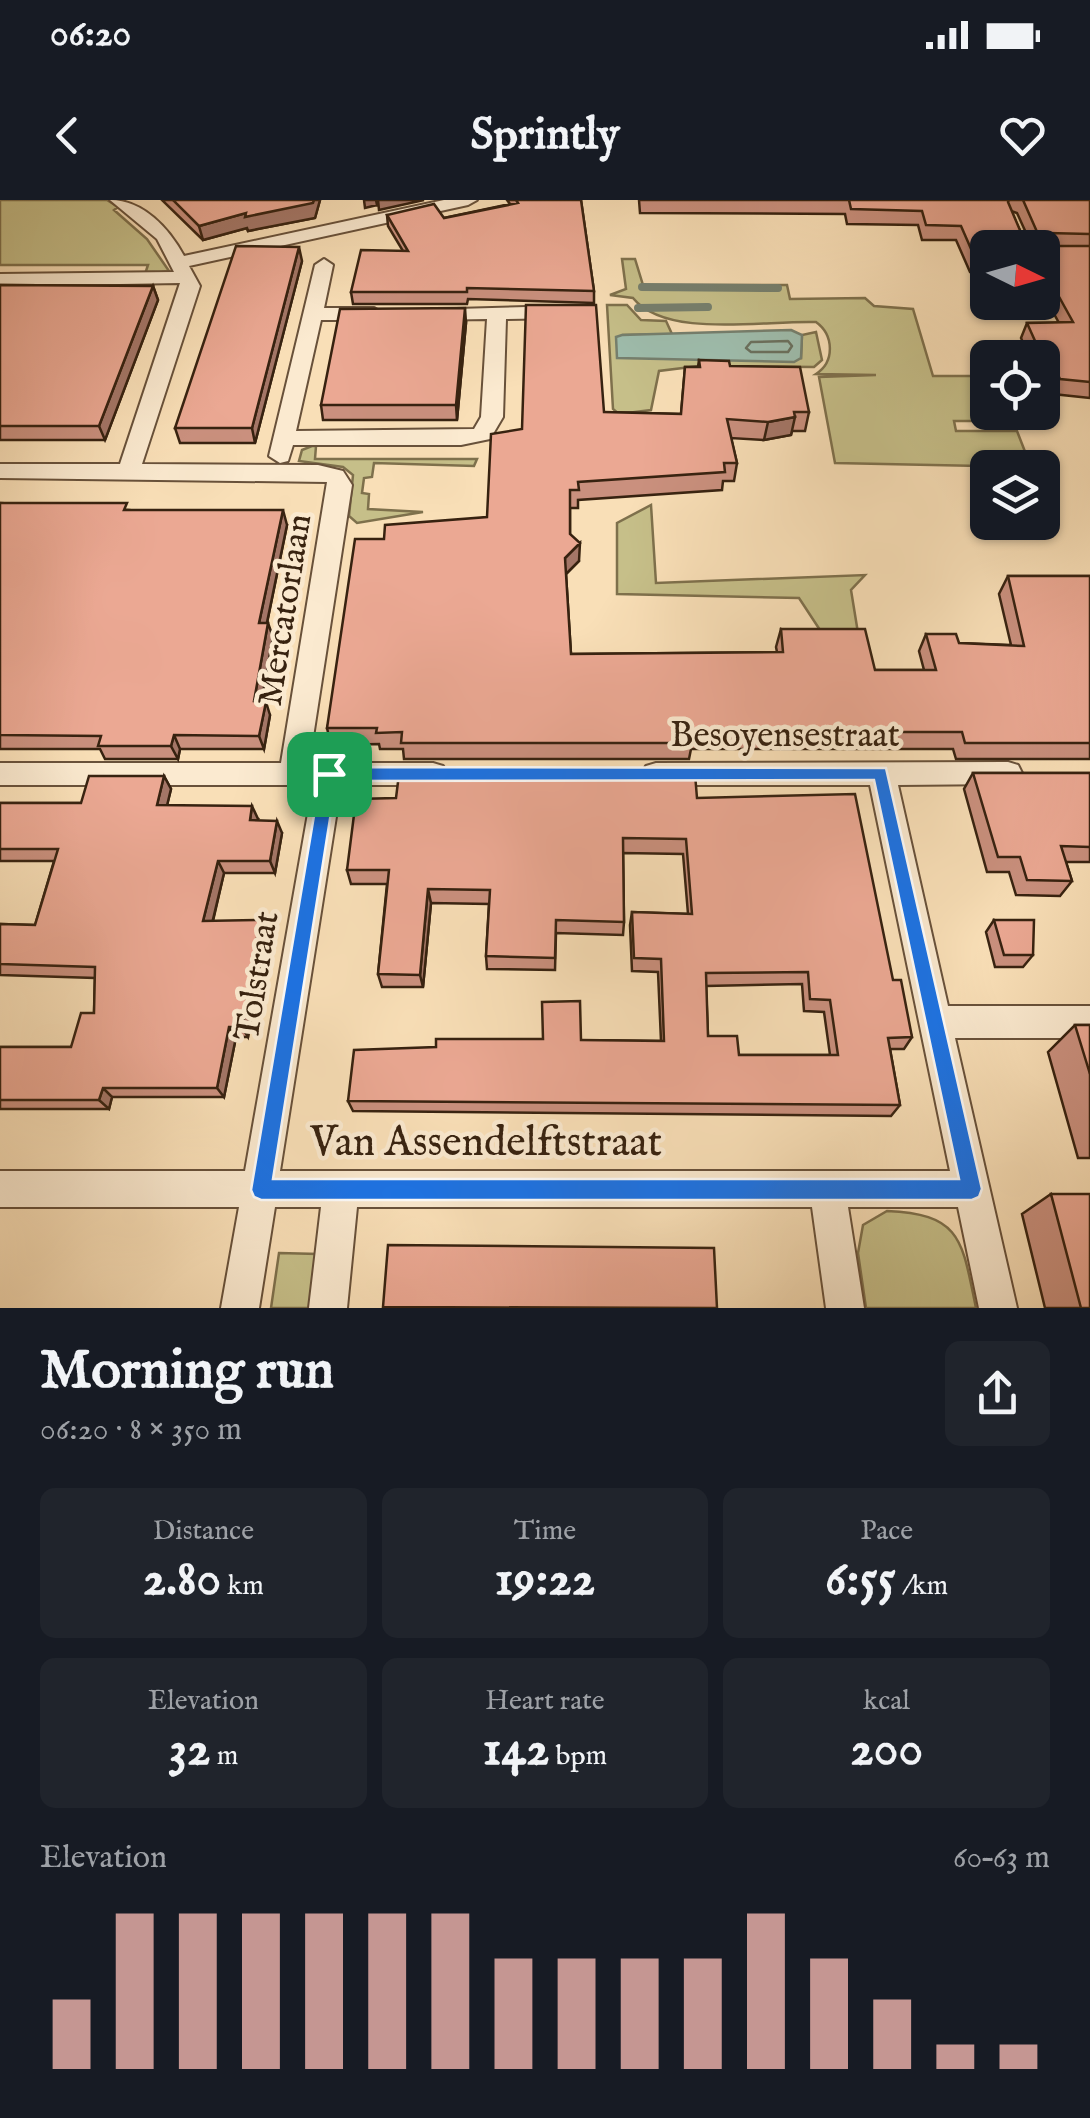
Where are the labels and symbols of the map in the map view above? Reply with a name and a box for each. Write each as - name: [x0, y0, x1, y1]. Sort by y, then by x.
- north arrow: [970, 230, 1060, 320]
- street label: Mercatorlaan: [249, 511, 323, 709]
- street label: Besoyensestraat: [670, 714, 900, 759]
- pin: [287, 732, 372, 817]
- street label: Tolstraat: [226, 908, 290, 1044]
- street label: Van Assendelftstraat: [309, 1117, 662, 1170]

